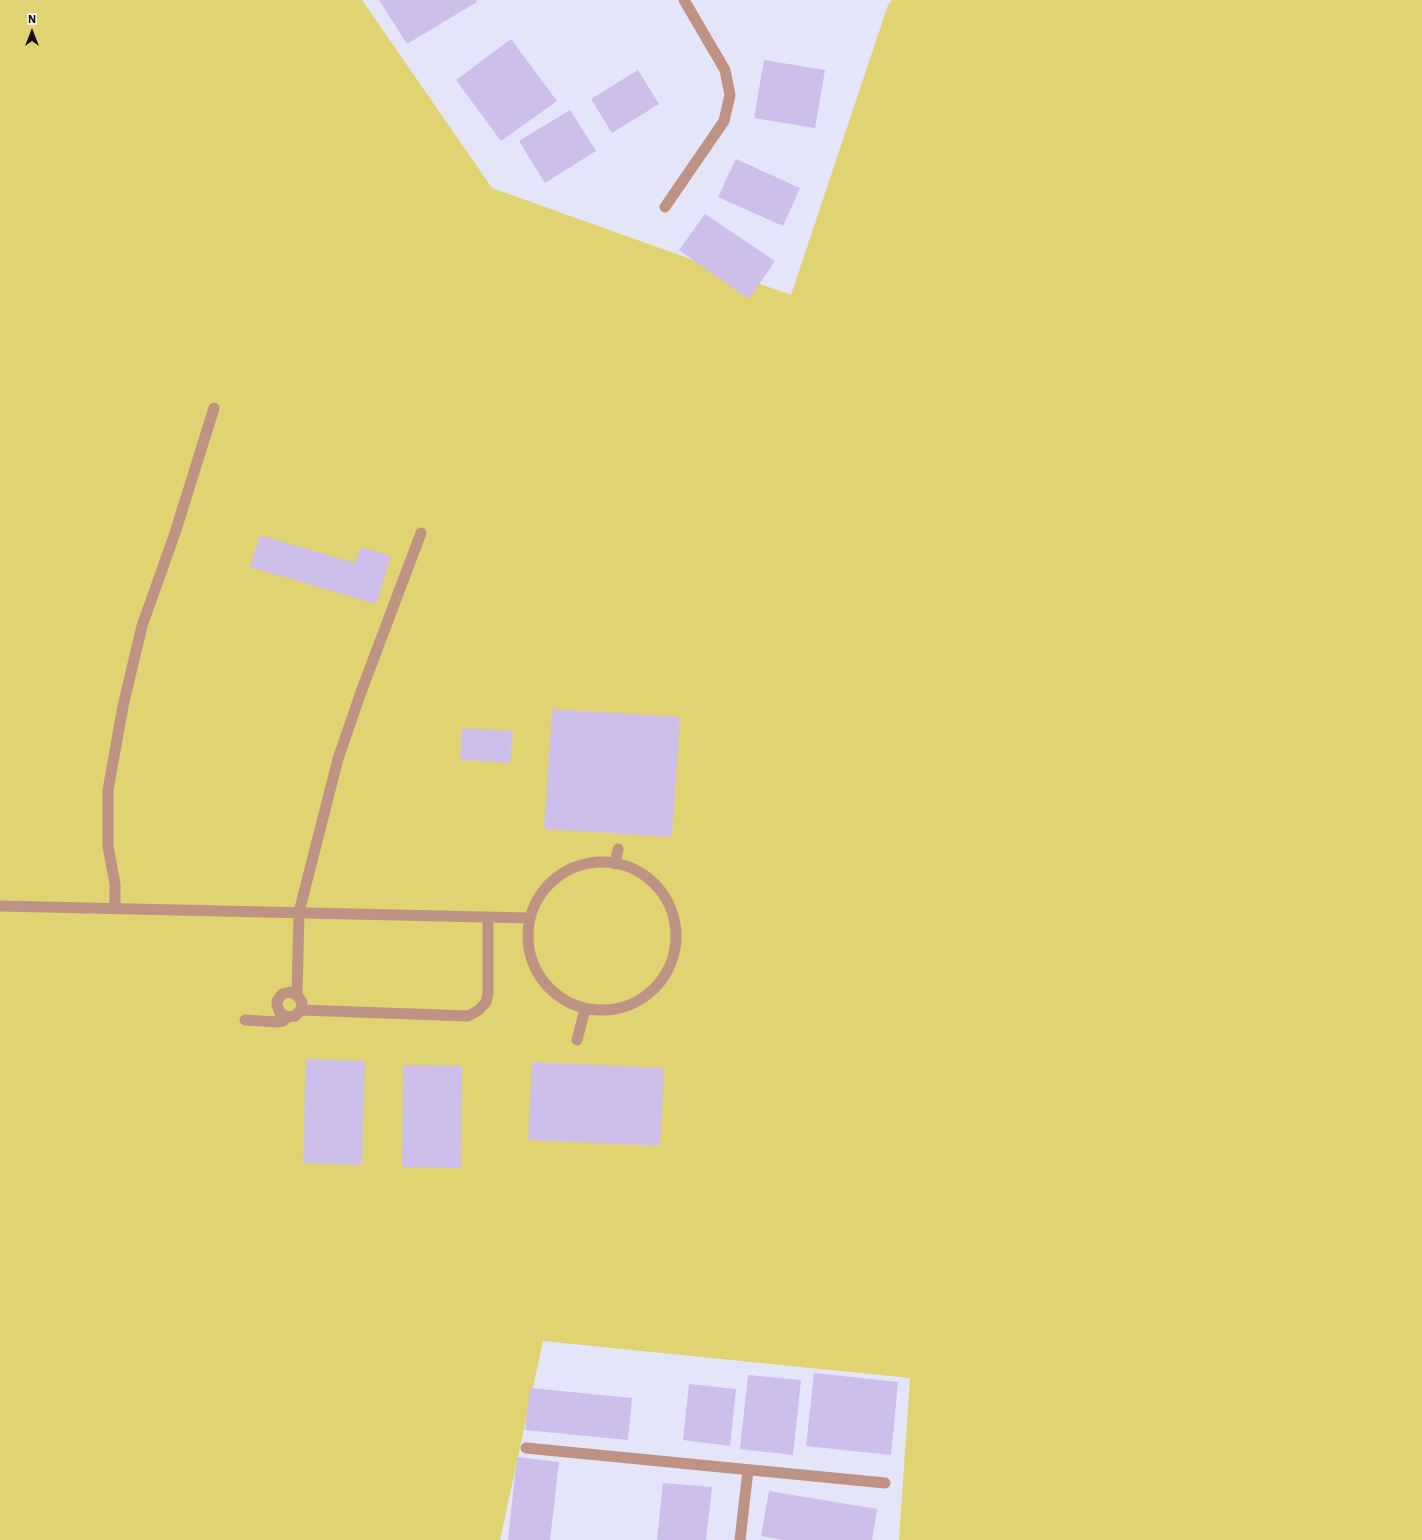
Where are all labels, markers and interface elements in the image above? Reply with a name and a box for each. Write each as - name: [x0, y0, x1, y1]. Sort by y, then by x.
- north arrow: [12, 12, 52, 52]
- text: N: [28, 13, 36, 26]

